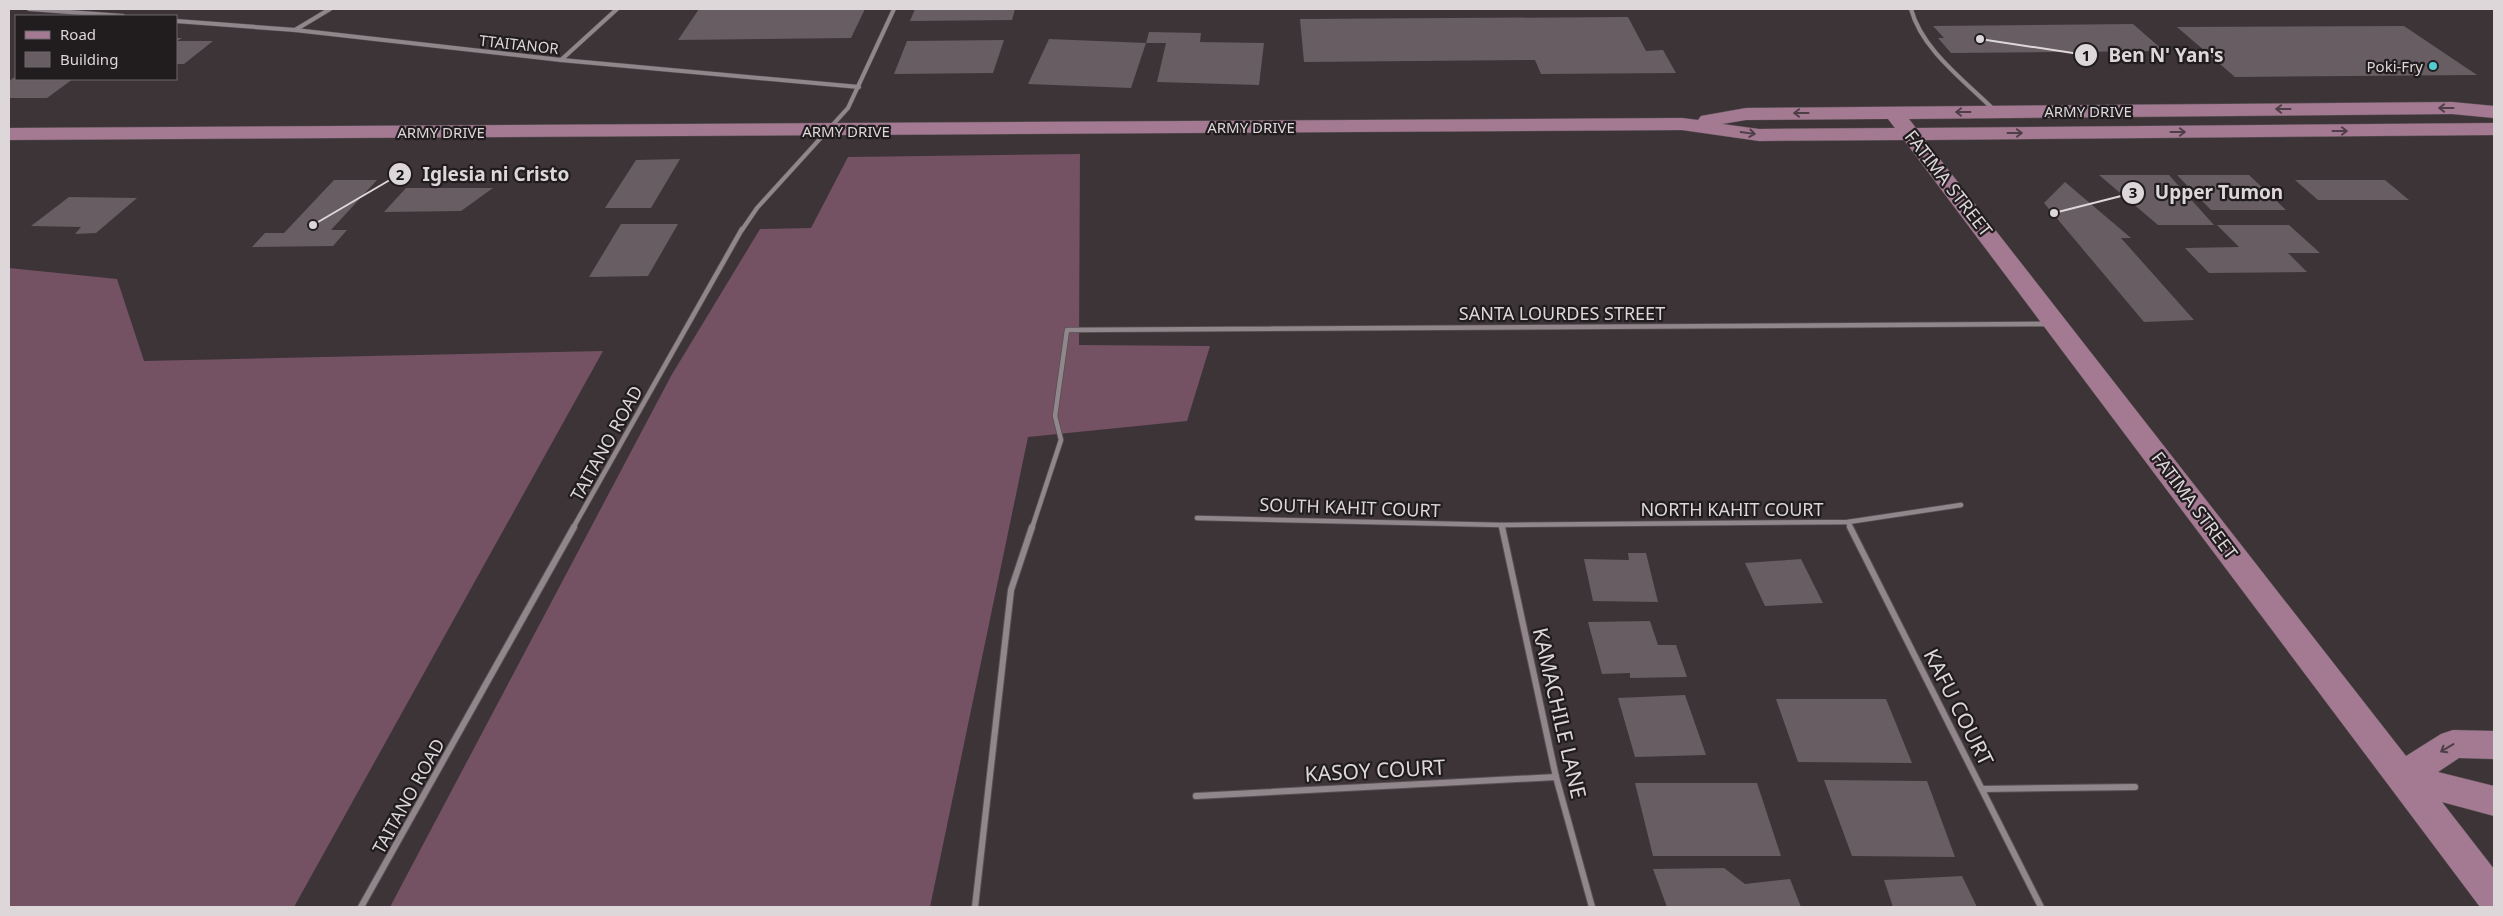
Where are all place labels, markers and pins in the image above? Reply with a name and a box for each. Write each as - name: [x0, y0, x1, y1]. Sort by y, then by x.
- callout: Ben N' Yan's: [2073, 38, 2233, 72]
- place label: Poki-Fry: [2367, 56, 2423, 76]
- marker: Poki-Fry: [2427, 60, 2439, 72]
- callout: Iglesia ni Cristo: [387, 157, 579, 191]
- callout: Upper Tumon: [2120, 176, 2293, 210]

